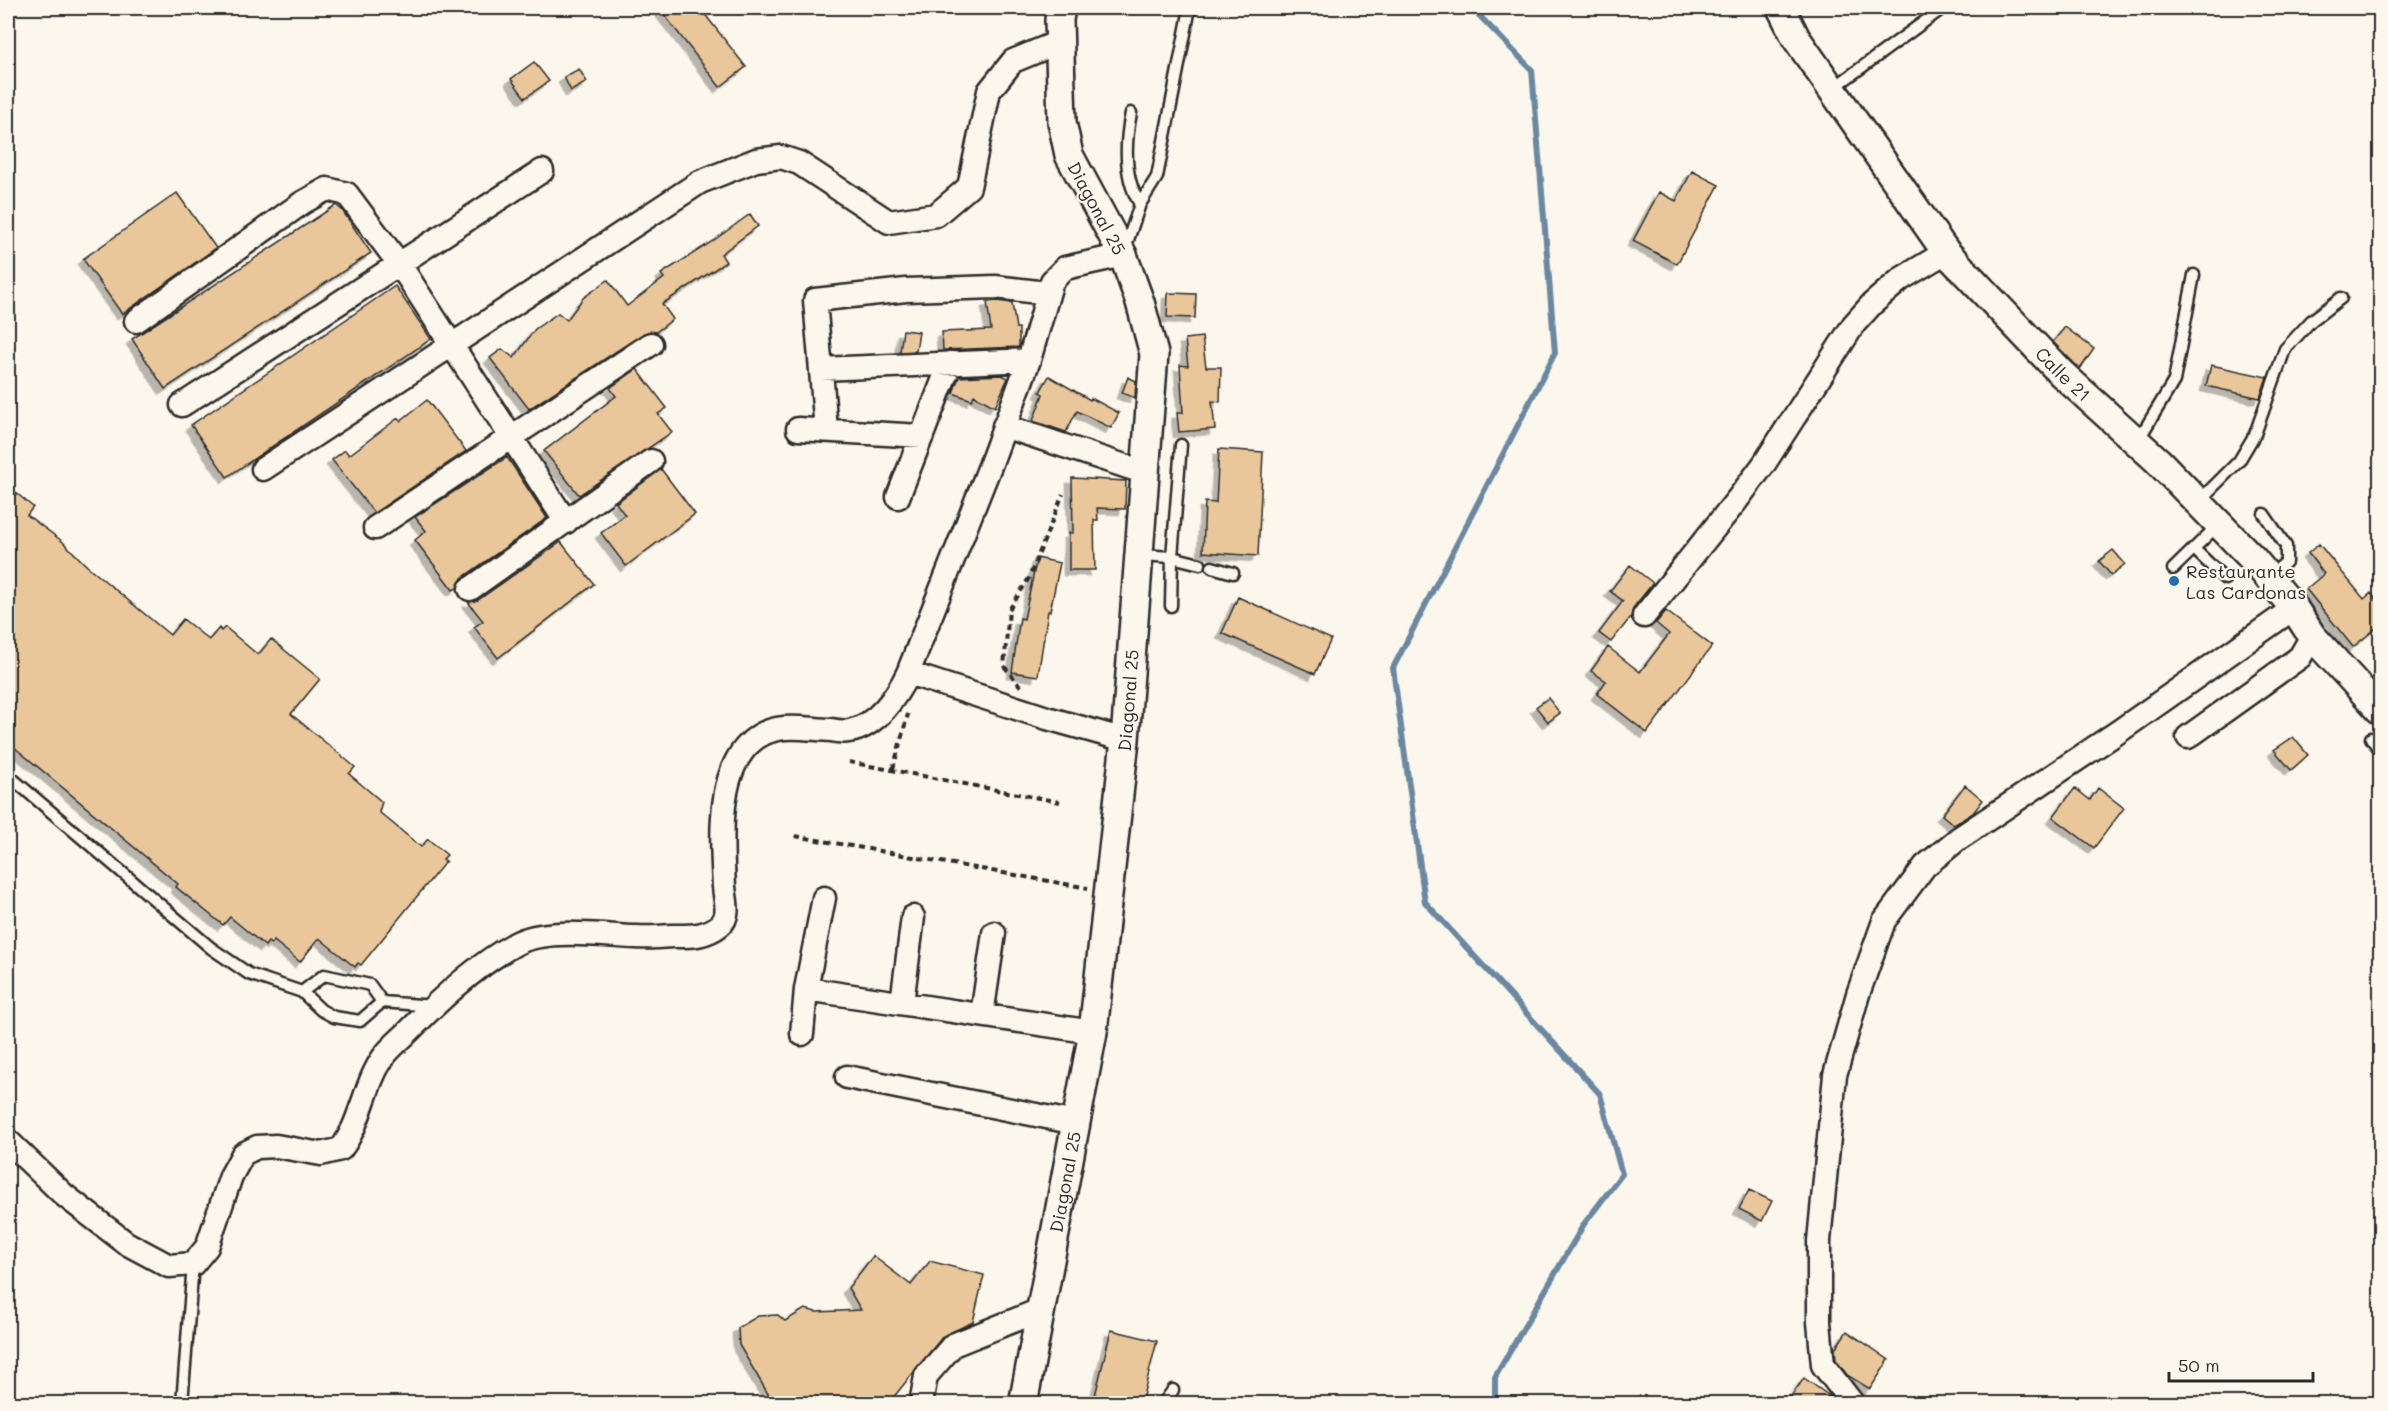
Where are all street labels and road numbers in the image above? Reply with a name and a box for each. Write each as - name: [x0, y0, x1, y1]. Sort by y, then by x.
- street label: Diagonal 25: [1062, 157, 1132, 259]
- street label: Calle 21: [2030, 342, 2096, 406]
- street label: Diagonal 25: [1112, 648, 1144, 753]
- street label: Diagonal 25: [1044, 1129, 1086, 1234]

